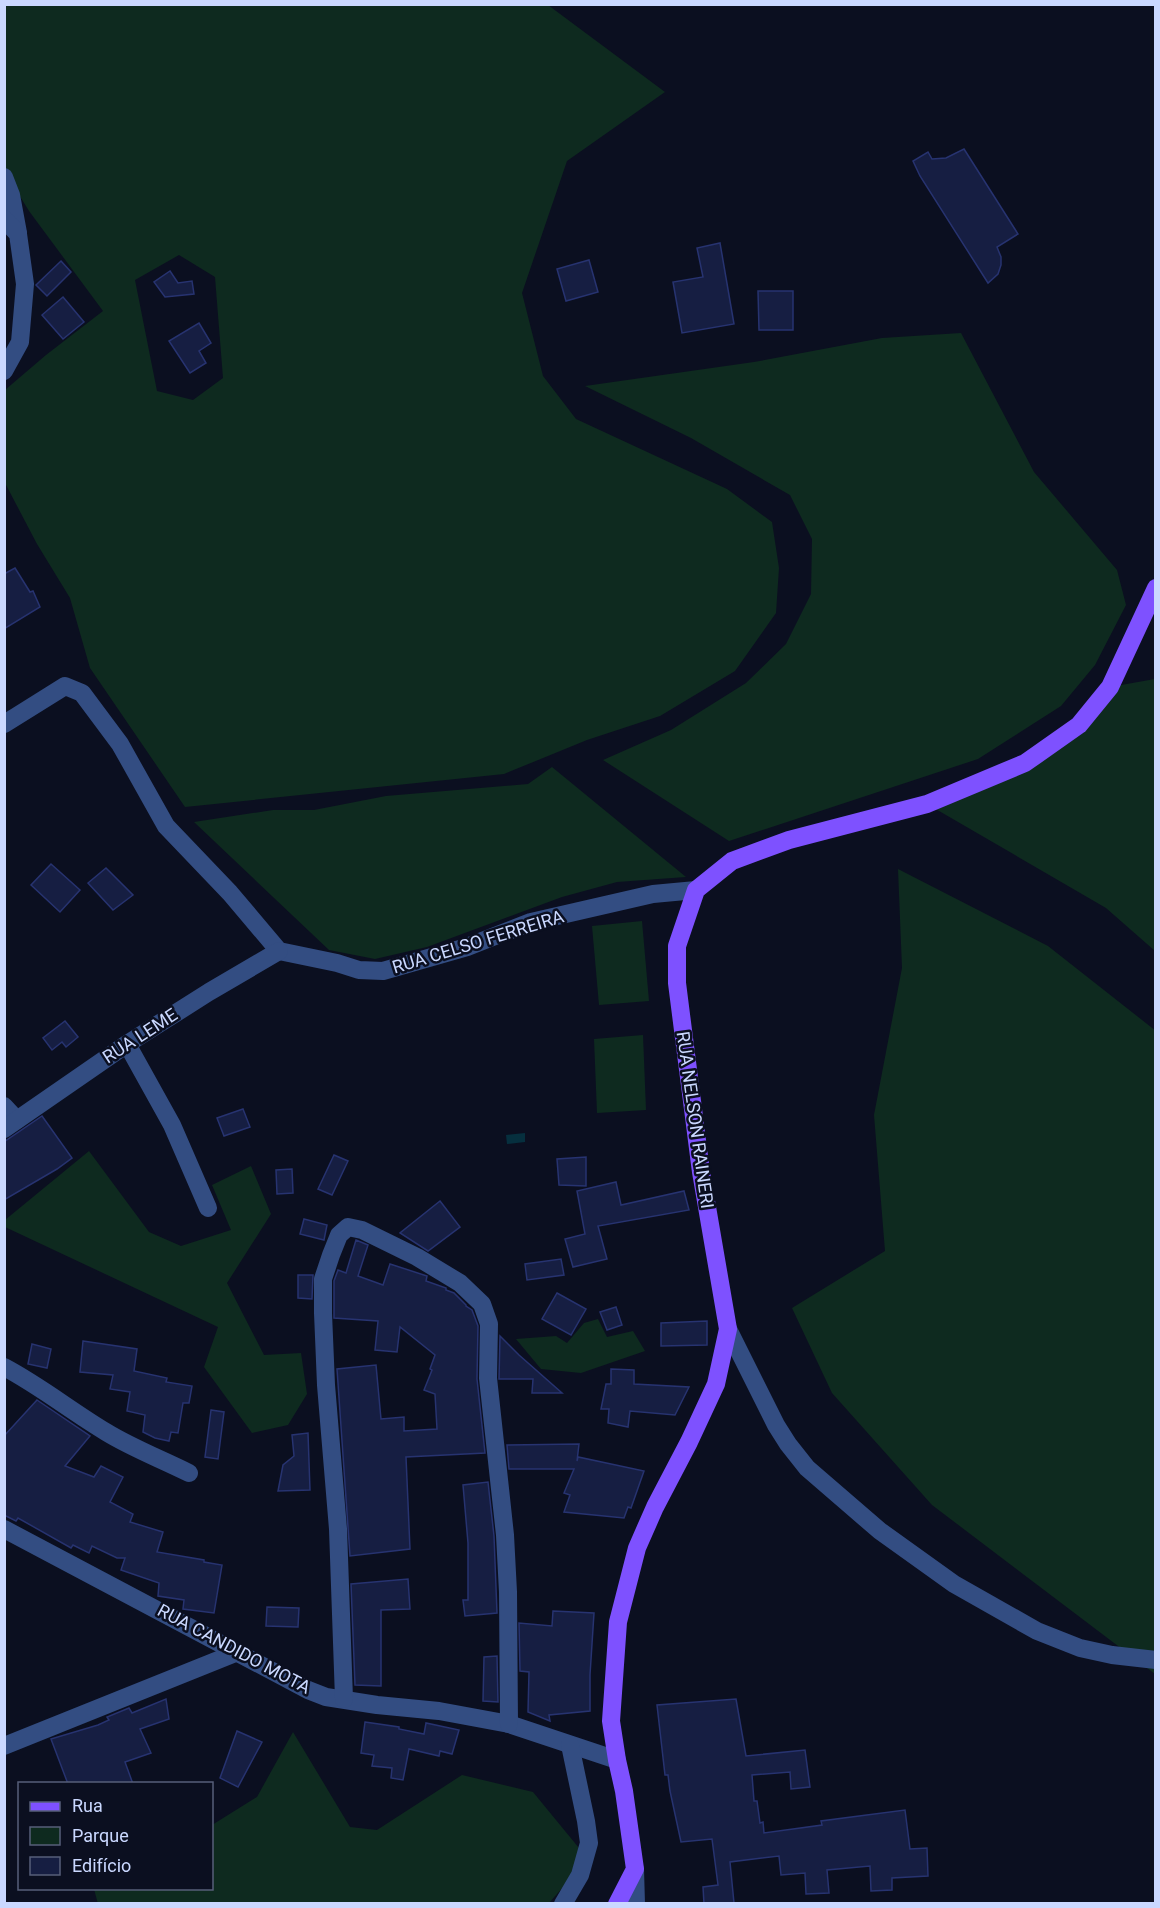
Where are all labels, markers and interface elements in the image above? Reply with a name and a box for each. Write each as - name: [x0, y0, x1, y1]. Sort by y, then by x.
- street label: RUA CELSO FERREIRA: [390, 905, 566, 978]
- street label: RUA LEME: [99, 1004, 181, 1067]
- street label: RUA NELSON RAINERI: [673, 1030, 718, 1210]
- street label: RUA CANDIDO MOTA: [154, 1599, 314, 1698]
- legend: [18, 1782, 213, 1890]
- text: Rua: [72, 1795, 103, 1816]
- text: Parque: [72, 1825, 129, 1846]
- text: Edifício: [72, 1855, 131, 1876]

